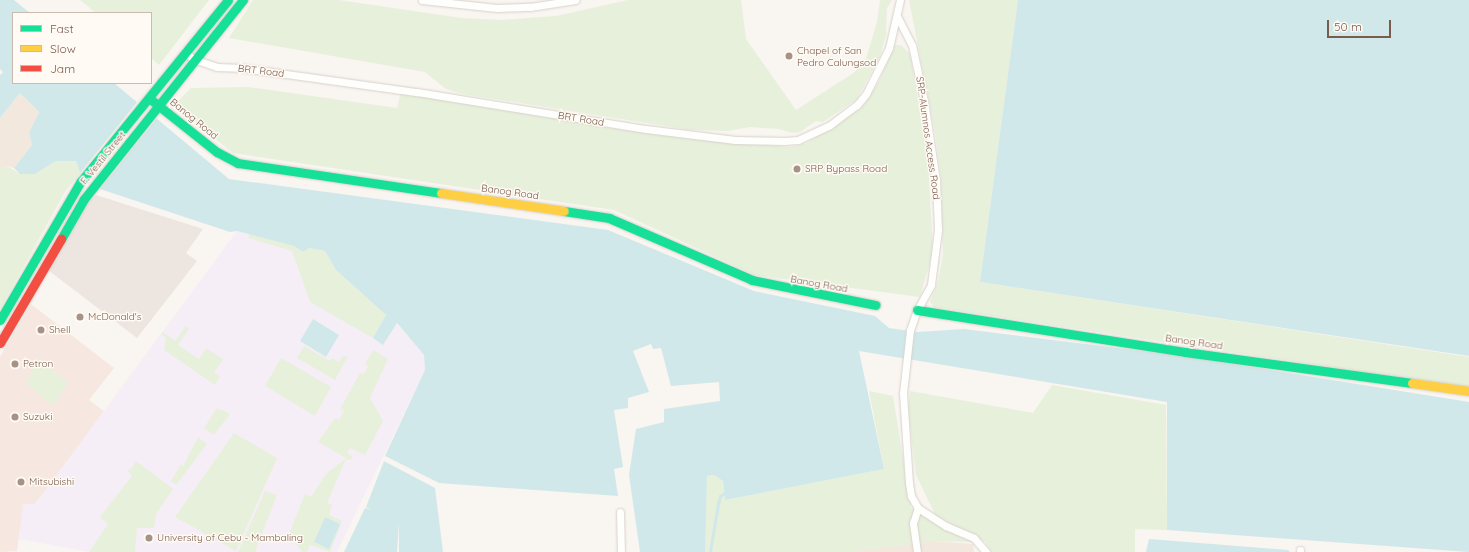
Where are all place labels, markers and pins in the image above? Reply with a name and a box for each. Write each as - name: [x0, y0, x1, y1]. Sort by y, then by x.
- place label: Chapel of San Pedro Calungsod: [797, 44, 876, 68]
- marker: Chapel of San Pedro Calungsod: [784, 51, 794, 61]
- place label: SRP Bypass Road: [805, 163, 887, 175]
- marker: SRP Bypass Road: [792, 164, 802, 174]
- place label: McDonald's: [88, 311, 141, 323]
- marker: McDonald's: [75, 312, 85, 322]
- place label: Shell: [49, 324, 71, 336]
- marker: Shell: [36, 325, 46, 335]
- place label: Petron: [23, 358, 53, 370]
- marker: Petron: [10, 359, 20, 369]
- place label: Suzuki: [23, 411, 52, 423]
- marker: Suzuki: [10, 412, 20, 422]
- place label: Mitsubishi: [29, 476, 74, 488]
- marker: Mitsubishi: [16, 477, 26, 487]
- place label: University of Cebu - Mambaling: [157, 532, 303, 544]
- marker: University of Cebu - Mambaling: [144, 533, 154, 543]

